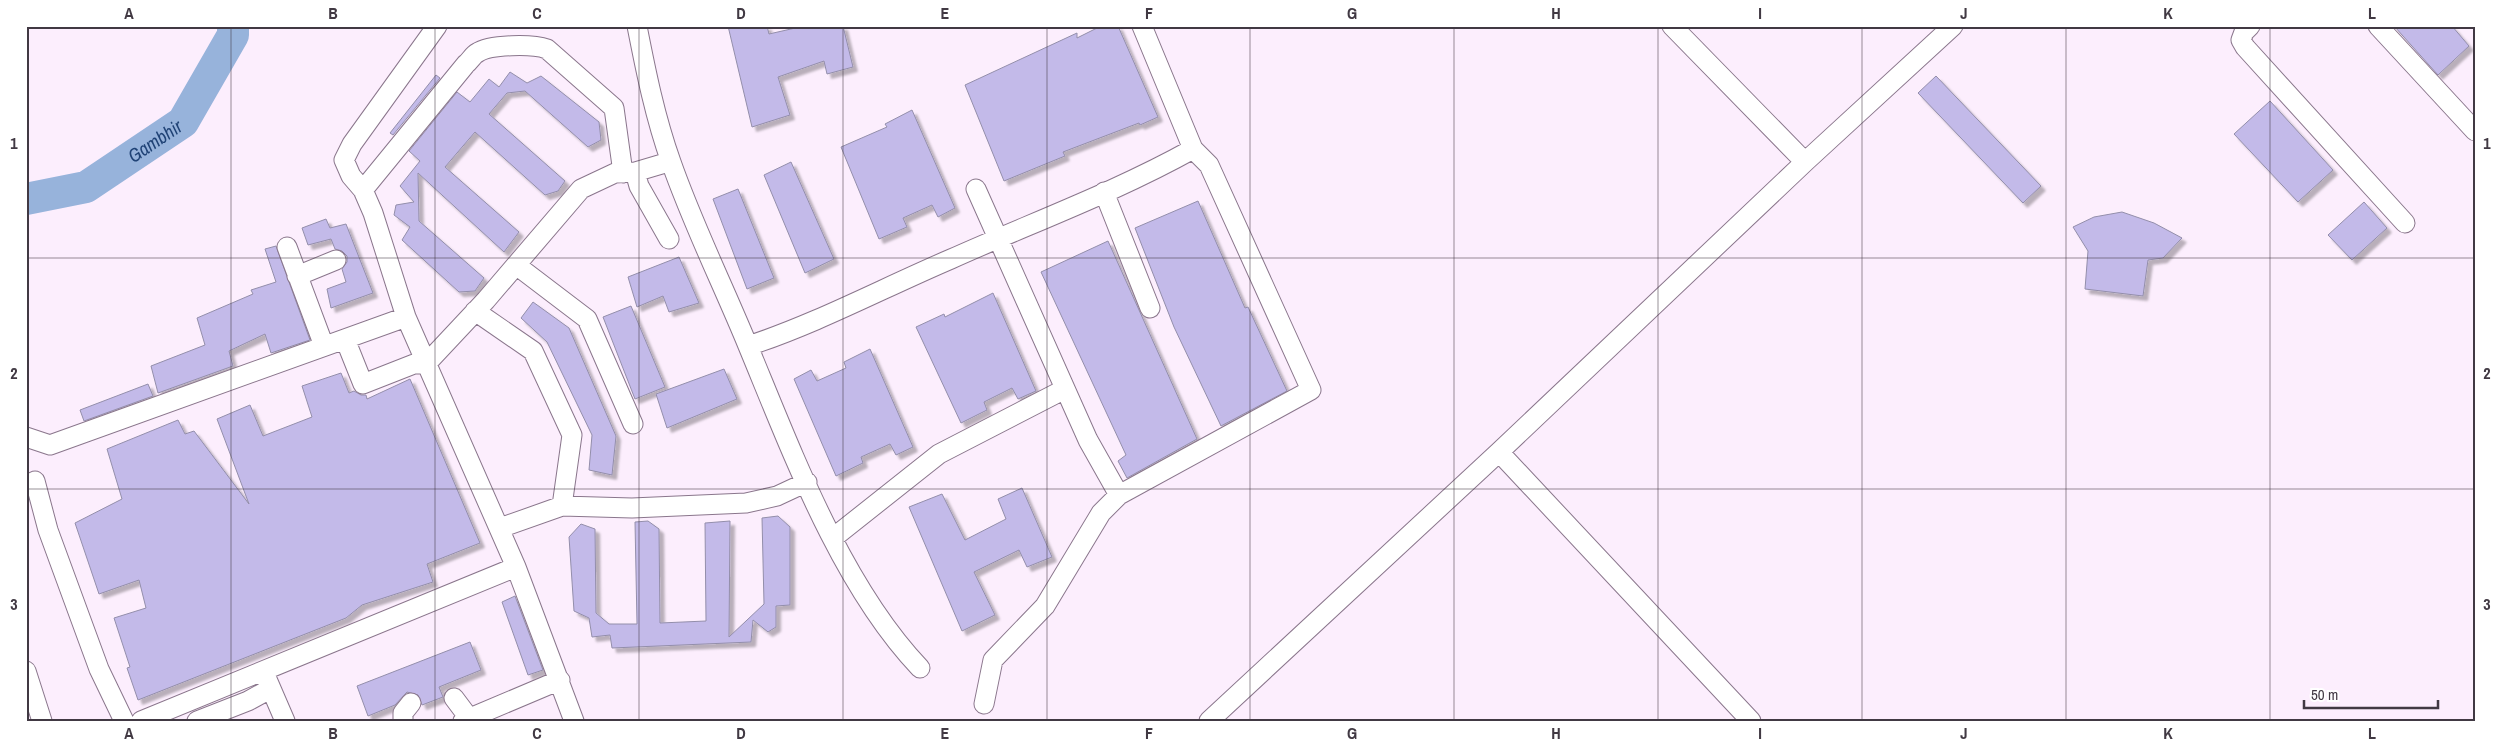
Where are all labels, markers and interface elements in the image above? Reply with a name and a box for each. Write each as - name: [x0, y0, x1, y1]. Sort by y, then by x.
- text: A: [124, 2, 134, 24]
- text: B: [328, 2, 338, 24]
- text: C: [532, 2, 542, 24]
- text: D: [736, 2, 746, 24]
- text: E: [941, 2, 950, 24]
- text: F: [1145, 2, 1153, 24]
- text: G: [1347, 2, 1357, 24]
- text: H: [1551, 2, 1561, 24]
- text: I: [1758, 2, 1762, 24]
- text: J: [1960, 2, 1968, 24]
- text: K: [2163, 2, 2173, 24]
- text: L: [2368, 2, 2376, 24]
- water label: Gambhir: [122, 113, 188, 169]
- text: 1: [10, 132, 18, 154]
- text: 1: [2483, 132, 2491, 154]
- text: 2: [10, 362, 18, 384]
- text: 2: [2483, 362, 2491, 384]
- text: 3: [10, 593, 18, 615]
- text: 3: [2483, 593, 2491, 615]
- scale bar: [2304, 677, 2437, 709]
- text: 50 m: [2311, 684, 2338, 705]
- text: A: [124, 722, 134, 744]
- text: B: [328, 722, 338, 744]
- text: C: [532, 722, 542, 744]
- text: D: [736, 722, 746, 744]
- text: E: [941, 722, 950, 744]
- text: F: [1145, 722, 1153, 744]
- text: G: [1347, 722, 1357, 744]
- text: H: [1551, 722, 1561, 744]
- text: I: [1758, 722, 1762, 744]
- text: J: [1960, 722, 1968, 744]
- text: K: [2163, 722, 2173, 744]
- text: L: [2368, 722, 2376, 744]

